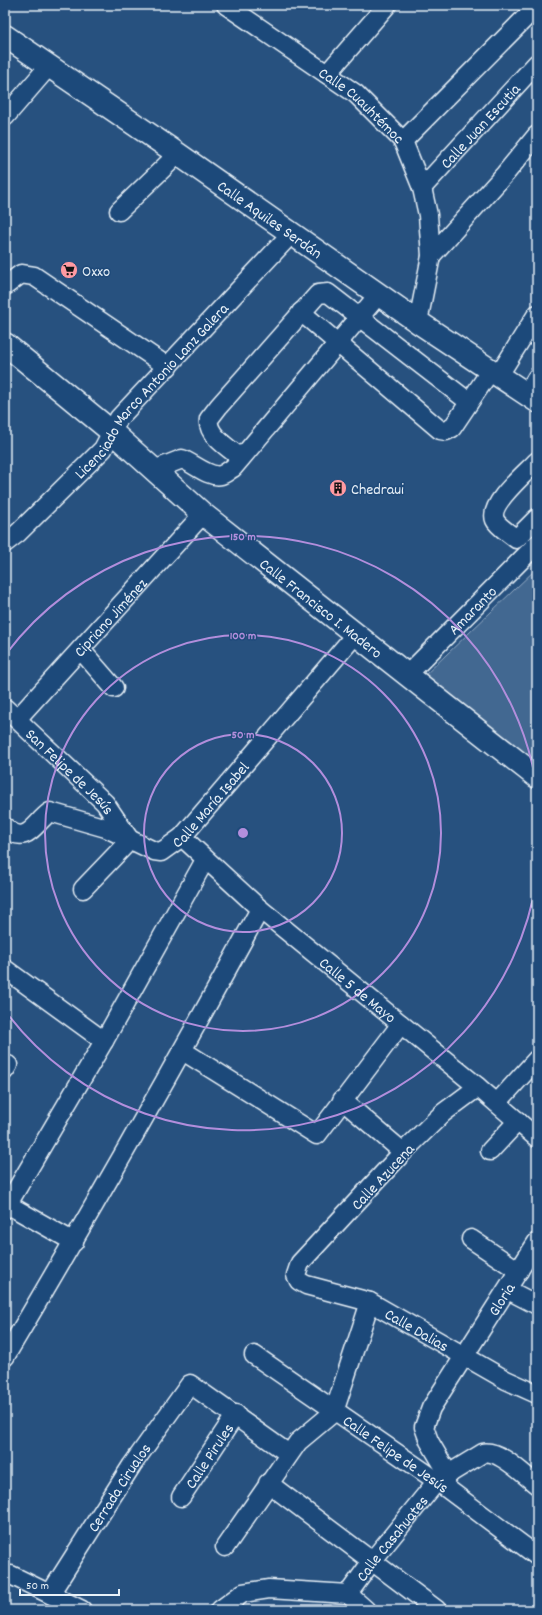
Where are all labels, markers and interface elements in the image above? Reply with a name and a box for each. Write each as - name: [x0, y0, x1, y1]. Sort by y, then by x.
- street label: Calle Cuauhtémoc: [313, 63, 409, 150]
- street label: Calle Juan Escutia: [436, 79, 527, 175]
- street label: Calle Aquiles Serdán: [212, 176, 326, 266]
- supermarket icon: Oxxo: [59, 260, 79, 280]
- place label: Oxxo: [82, 261, 110, 284]
- street label: Licenciado Marco Antonio Lanz Galera: [70, 298, 235, 485]
- building icon: Chedraui: [328, 478, 348, 498]
- place label: Chedraui: [351, 479, 404, 502]
- text: 150 m: [230, 529, 256, 546]
- street label: Calle Francisco I. Madero: [254, 554, 386, 665]
- street label: Cipriano Jiménez: [69, 574, 154, 663]
- street label: Amaranto: [444, 582, 503, 641]
- text: 100 m: [230, 628, 256, 645]
- street label: San Felipe de Jesús: [19, 724, 119, 820]
- text: 50 m: [231, 727, 255, 744]
- street label: Calle María Isabel: [168, 757, 256, 855]
- centre of rings: [236, 826, 250, 840]
- street label: Calle 5 de Mayo: [313, 953, 400, 1030]
- street label: Calle Azucena: [347, 1139, 421, 1216]
- street label: Gloria: [484, 1279, 522, 1321]
- street label: Calle Dalias: [380, 1304, 453, 1359]
- street label: Calle Felipe de Jesús: [337, 1410, 453, 1500]
- street label: Calle Pirules: [181, 1419, 241, 1494]
- street label: Cerrada Cirualos: [83, 1439, 158, 1537]
- street label: Calle Casahuates: [352, 1491, 435, 1587]
- scale bar: [20, 1571, 119, 1597]
- text: 50 m: [26, 1578, 49, 1595]

